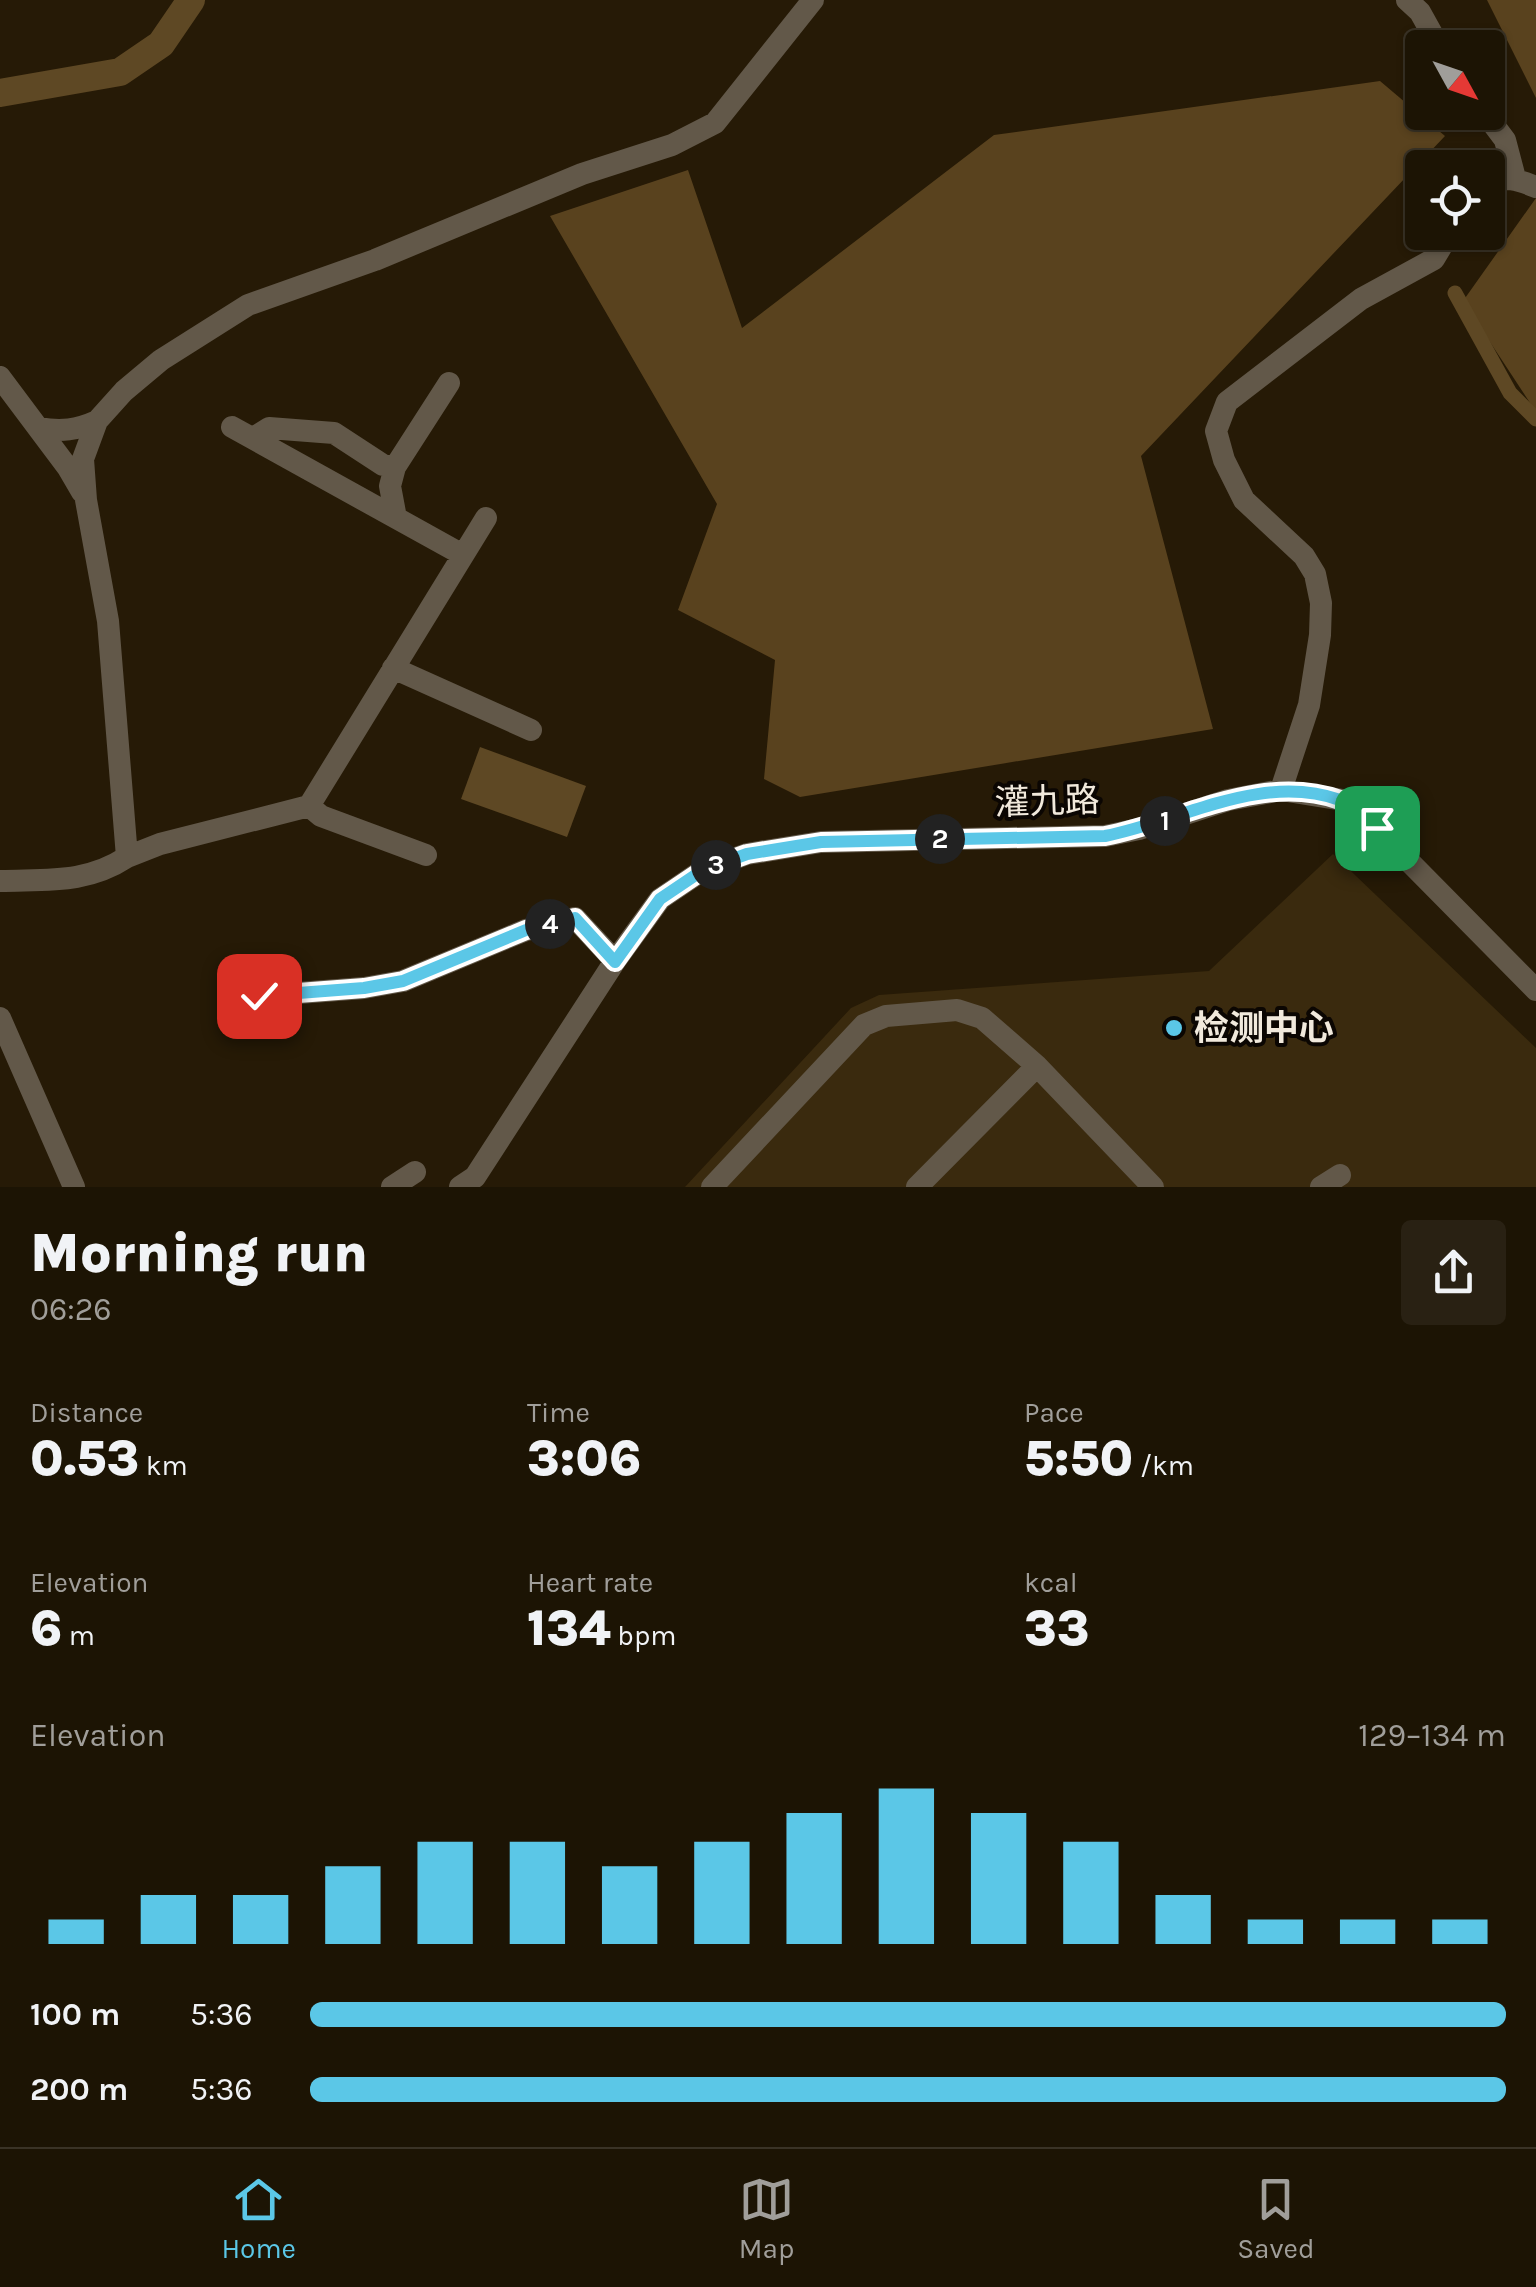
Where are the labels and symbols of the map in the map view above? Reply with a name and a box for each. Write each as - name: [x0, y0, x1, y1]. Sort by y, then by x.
- north arrow: [1405, 30, 1505, 130]
- street label: 灌九路: [994, 779, 1100, 824]
- pin: [1335, 786, 1420, 871]
- pin: 1: [1140, 796, 1190, 846]
- pin: 2: [915, 814, 965, 864]
- pin: 3: [691, 840, 741, 890]
- pin: 4: [525, 899, 575, 949]
- pin: [217, 954, 302, 1039]
- place label: 检测中心: [1194, 1008, 1334, 1049]
- marker: 检测中心: [1163, 1017, 1185, 1039]

